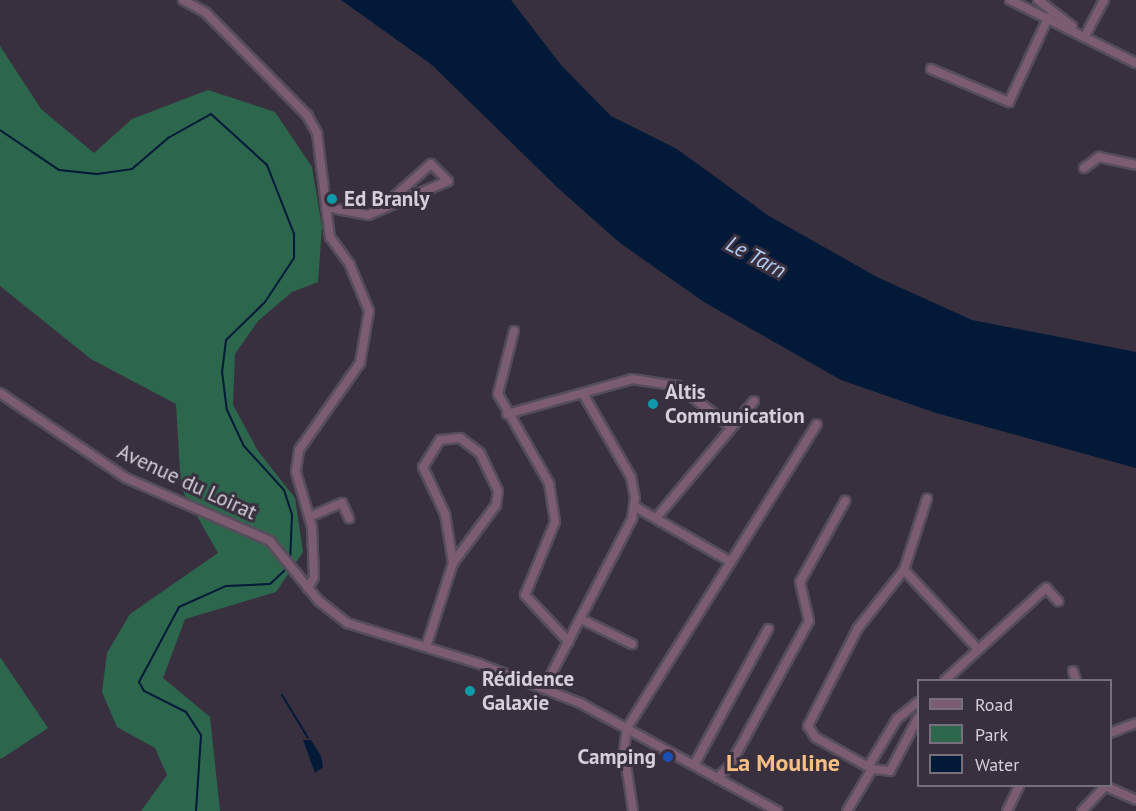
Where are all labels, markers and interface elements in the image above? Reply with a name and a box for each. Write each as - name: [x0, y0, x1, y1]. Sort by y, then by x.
- place label: Ed Branly: [344, 186, 429, 212]
- marker: Ed Branly: [325, 192, 339, 206]
- water label: Le Tarn: [721, 230, 791, 284]
- place label: Altis Communication: [665, 379, 805, 429]
- marker: Altis Communication: [646, 397, 660, 411]
- street label: Avenue du Loirat: [113, 439, 261, 525]
- place label: Rédidence Galaxie: [482, 666, 574, 716]
- legend: [917, 679, 1112, 787]
- marker: Rédidence Galaxie: [463, 684, 477, 698]
- text: Road: [975, 693, 1013, 716]
- text: Park: [975, 723, 1008, 746]
- place label: Camping: [577, 744, 656, 770]
- district label: La Mouline: [726, 749, 840, 777]
- marker: Camping: [661, 750, 675, 764]
- text: Water: [975, 753, 1019, 776]

